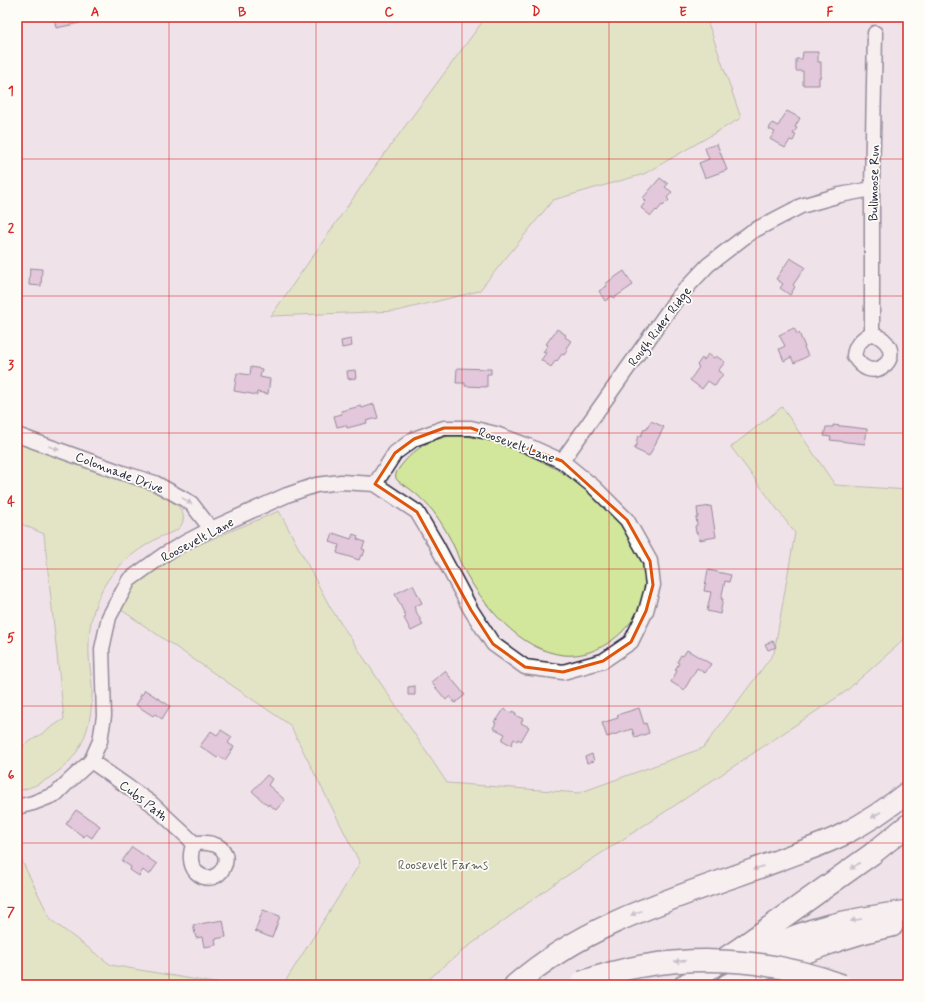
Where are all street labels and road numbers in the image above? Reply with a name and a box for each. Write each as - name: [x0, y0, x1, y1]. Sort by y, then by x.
- street label: Bullmoose Run: [865, 145, 884, 221]
- street label: Rough Rider Ridge: [625, 284, 697, 371]
- street label: Roosevelt Lane: [476, 424, 557, 467]
- street label: Colonnade Drive: [73, 449, 166, 498]
- street label: Roosevelt Lane: [158, 514, 237, 567]
- street label: Cubs Path: [116, 777, 171, 825]

